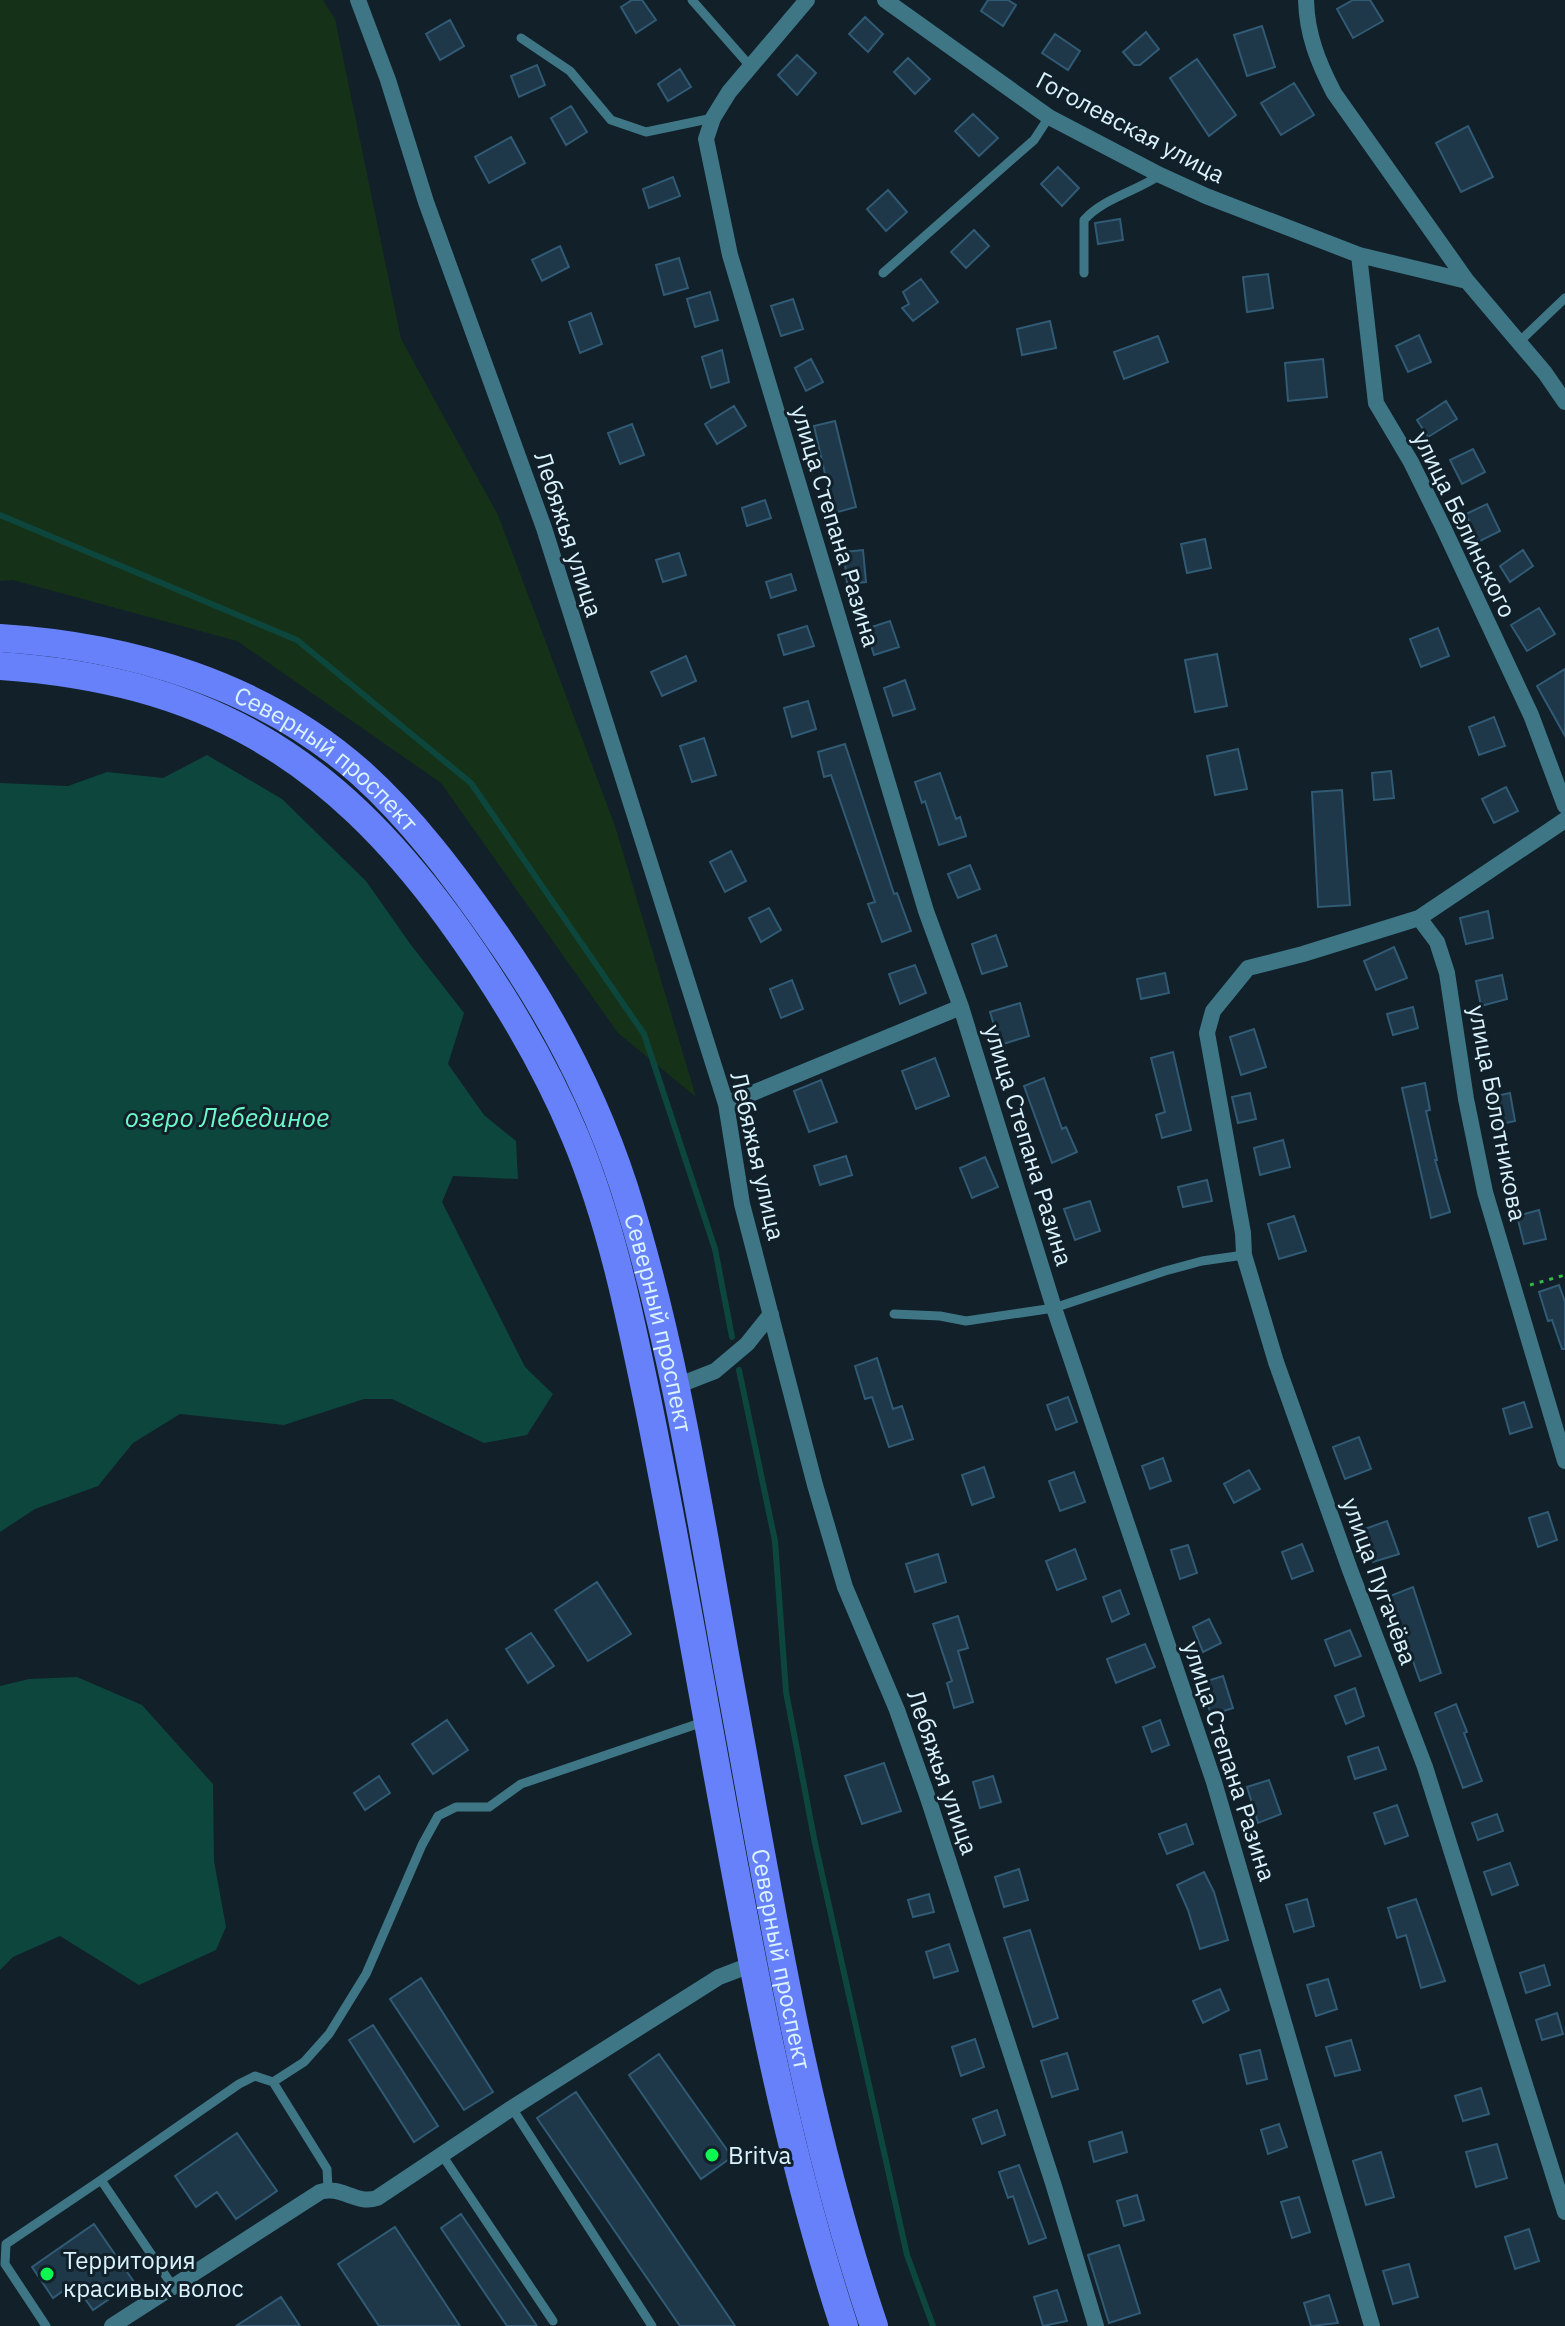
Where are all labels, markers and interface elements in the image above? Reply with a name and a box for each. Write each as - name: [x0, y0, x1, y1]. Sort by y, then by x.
- street label: Гоголевская улица: [1031, 64, 1231, 190]
- street label: улица Степана Разина: [784, 402, 888, 651]
- street label: улица Белинского: [1406, 425, 1524, 623]
- street label: Лебяжья улица: [527, 447, 611, 621]
- street label: Северный проспект: [229, 679, 426, 838]
- street label: улица Болотникова: [1461, 1002, 1535, 1224]
- street label: улица Степана Разина: [977, 1021, 1081, 1270]
- street label: Лебяжья улица: [723, 1069, 793, 1244]
- water label: озеро Лебединое: [125, 1100, 329, 1134]
- street label: Северный проспект: [617, 1209, 700, 1435]
- street label: улица Пугачёва: [1335, 1493, 1425, 1669]
- street label: улица Степана Разина: [1176, 1637, 1284, 1885]
- street label: Лебяжья улица: [900, 1685, 986, 1859]
- street label: Северный проспект: [744, 1846, 819, 2073]
- place label: Britva: [728, 2139, 791, 2171]
- marker: Britva: [703, 2146, 721, 2164]
- place label: Территория красивых волос: [63, 2244, 244, 2304]
- marker: Территория красивых волос: [38, 2265, 56, 2283]

